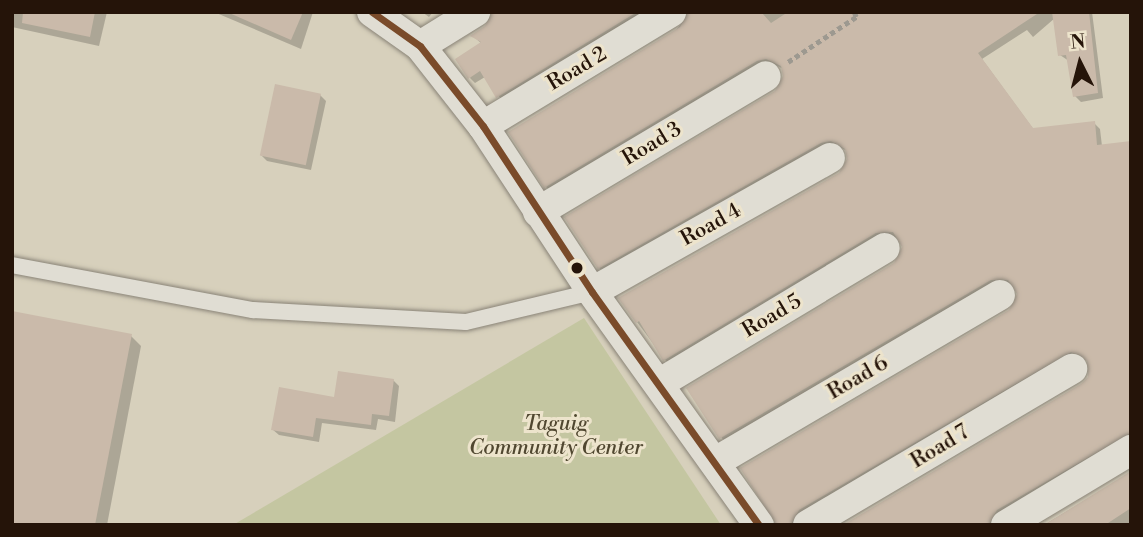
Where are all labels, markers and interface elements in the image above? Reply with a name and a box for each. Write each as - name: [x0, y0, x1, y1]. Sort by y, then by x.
- north arrow: [1045, 28, 1115, 98]
- text: N: [1069, 29, 1087, 55]
- street label: Road 2: [543, 41, 611, 97]
- street label: Road 3: [618, 117, 686, 171]
- street label: Road 4: [676, 198, 746, 252]
- unlabelled marker: [570, 261, 584, 275]
- street label: Road 5: [738, 289, 806, 343]
- street label: Road 6: [823, 351, 893, 405]
- park label: Taguig Community Center: [469, 411, 643, 461]
- street label: Road 7: [906, 420, 974, 474]

